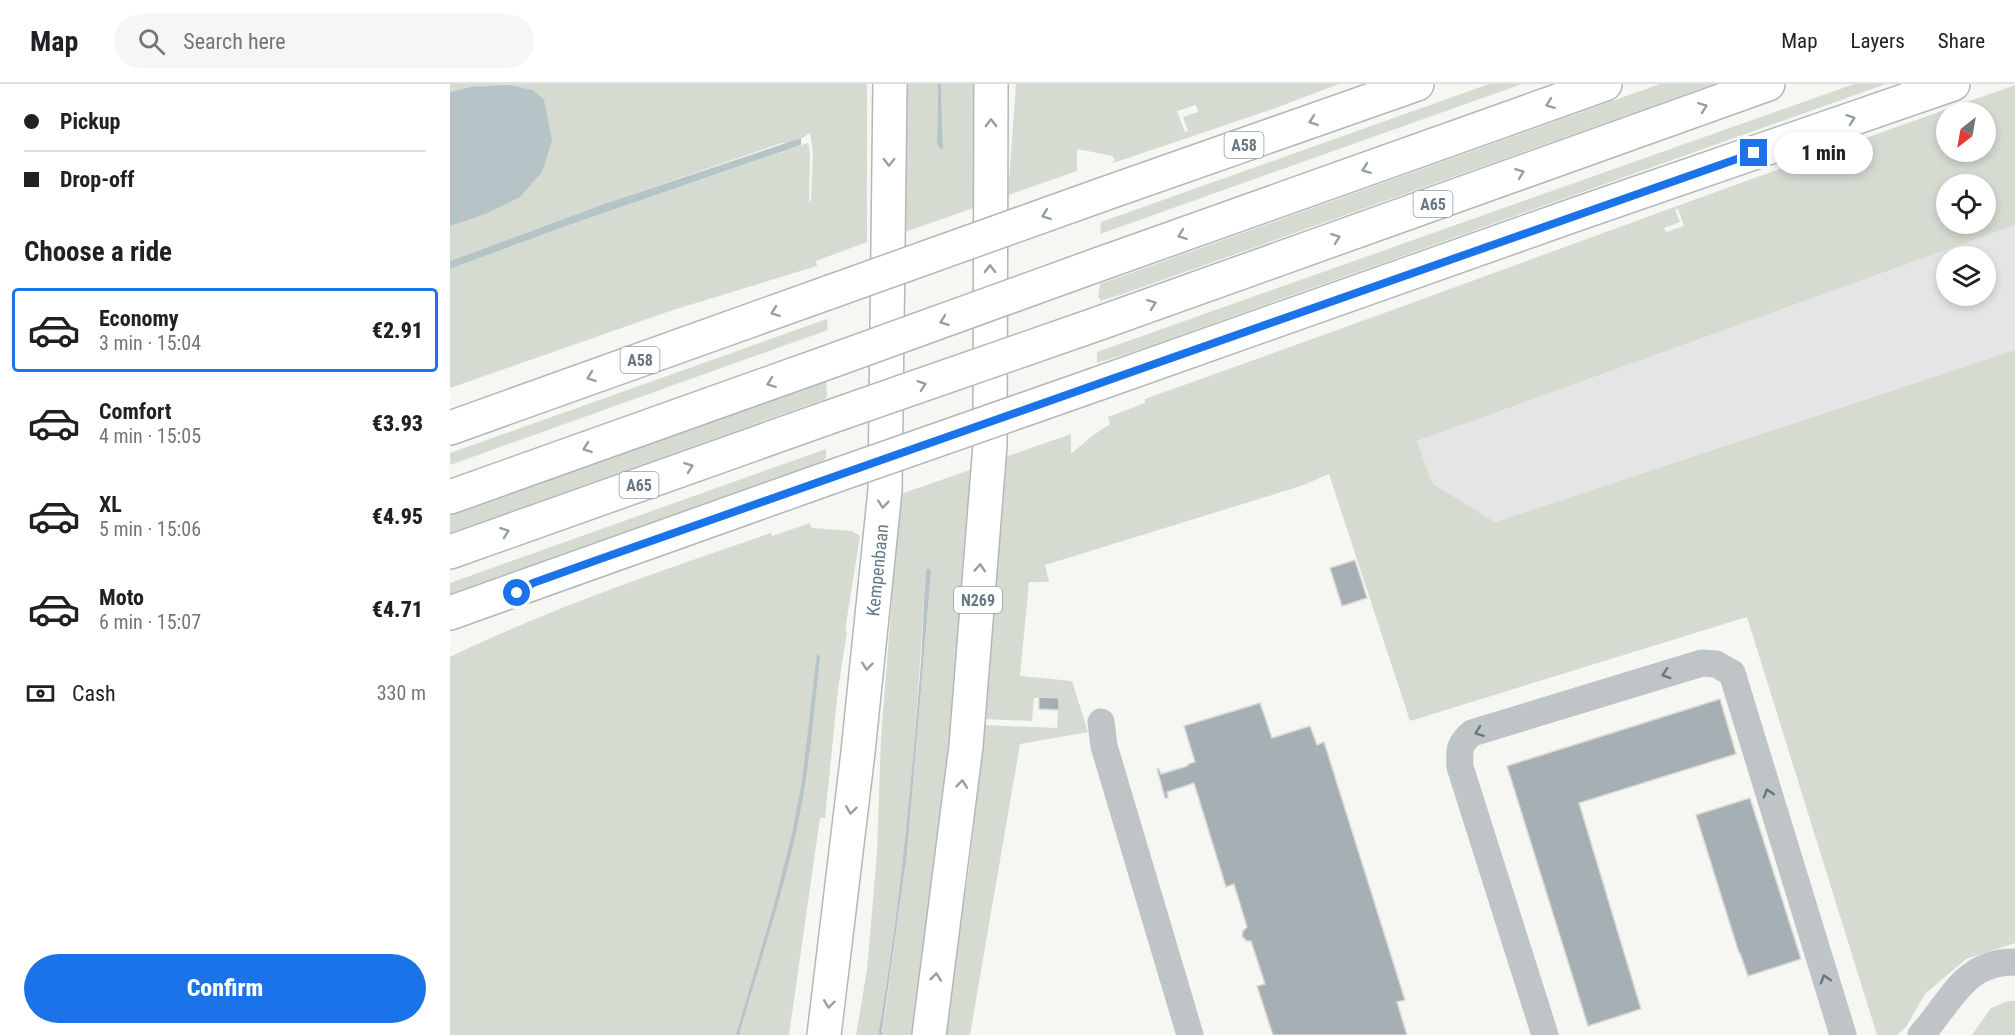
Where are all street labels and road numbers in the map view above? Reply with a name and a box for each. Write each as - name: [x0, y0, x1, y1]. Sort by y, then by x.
- road number: A58: [1224, 132, 1264, 158]
- road number: A65: [1414, 191, 1452, 217]
- road number: A58: [620, 347, 660, 373]
- road number: A65: [620, 472, 658, 498]
- street label: Kempenbaan: [862, 523, 892, 617]
- road number: N269: [954, 587, 1002, 613]

